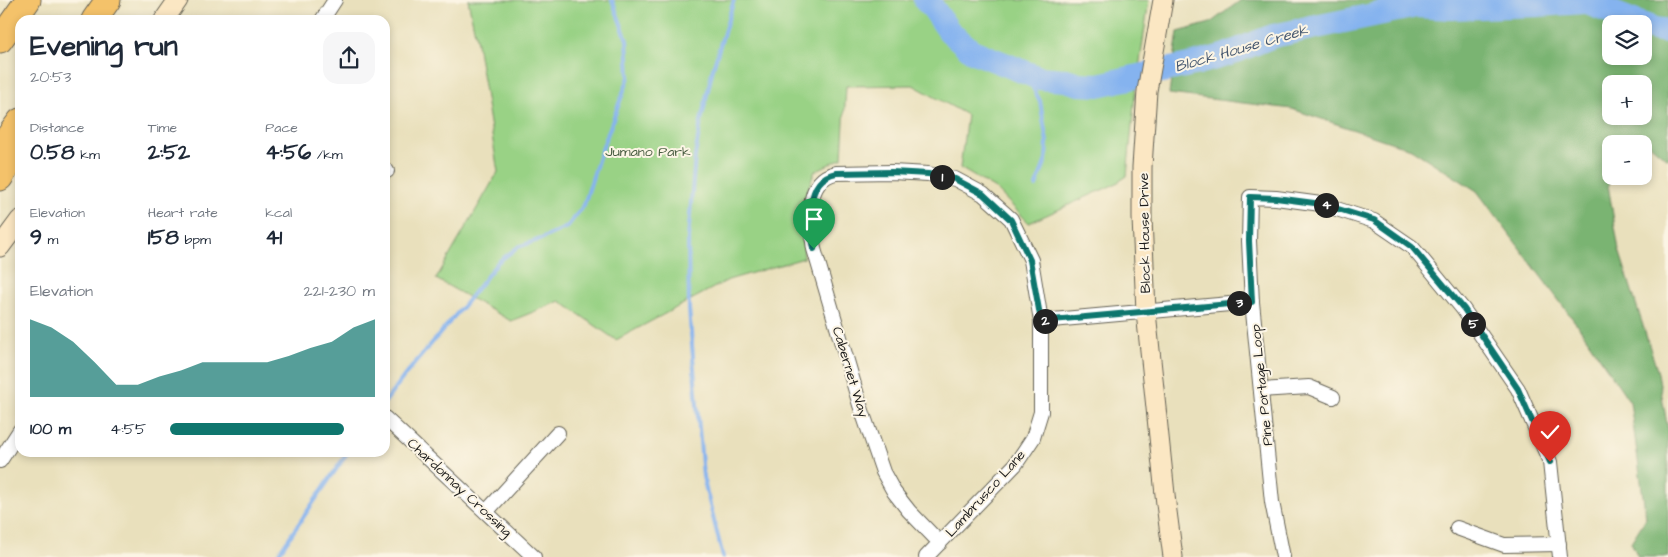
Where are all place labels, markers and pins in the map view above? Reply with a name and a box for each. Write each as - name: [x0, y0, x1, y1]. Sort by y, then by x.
- pin: 1: [930, 164, 954, 190]
- pin: 4: [1314, 192, 1338, 218]
- pin: [793, 198, 835, 249]
- pin: 3: [1226, 290, 1252, 316]
- pin: 2: [1032, 308, 1058, 334]
- pin: 5: [1460, 312, 1486, 336]
- pin: [1529, 411, 1571, 462]

